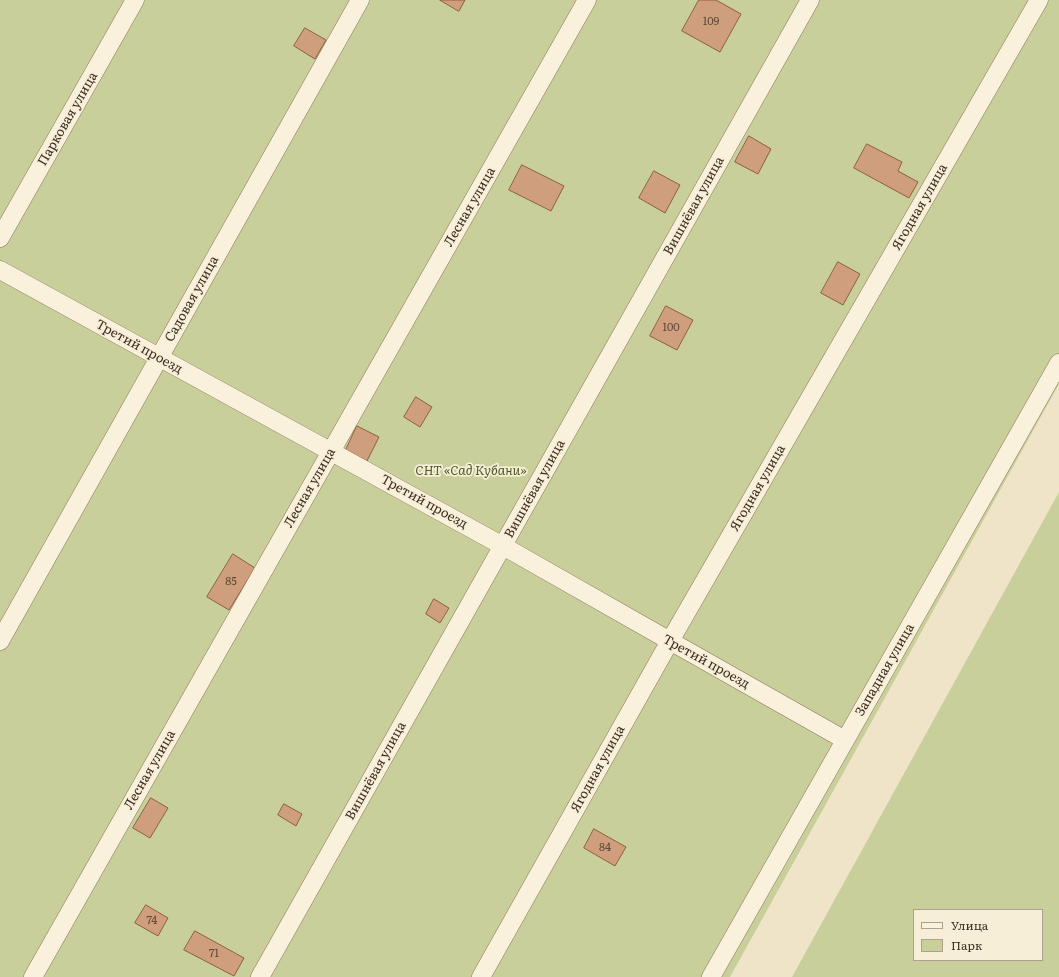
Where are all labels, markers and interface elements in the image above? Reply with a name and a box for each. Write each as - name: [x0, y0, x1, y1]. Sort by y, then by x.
- house number: 109: [703, 15, 719, 29]
- street label: Парковая улица: [35, 69, 101, 169]
- street label: Вишнёвая улица: [660, 154, 728, 258]
- street label: Ягодная улица: [889, 161, 951, 253]
- street label: Лесная улица: [441, 164, 499, 250]
- street label: Садовая улица: [162, 253, 222, 345]
- street label: Третий проезд: [93, 317, 185, 377]
- house number: 100: [662, 321, 680, 335]
- street label: Вишнёвая улица: [501, 437, 569, 541]
- street label: Ягодная улица: [727, 442, 789, 534]
- street label: Лесная улица: [281, 445, 339, 531]
- park label: СНТ «Сад Кубани»: [415, 463, 527, 479]
- street label: Третий проезд: [378, 472, 470, 532]
- house number: 85: [225, 575, 237, 589]
- street label: Западная улица: [852, 621, 918, 719]
- street label: Третий проезд: [660, 632, 752, 692]
- street label: Вишнёвая улица: [342, 719, 410, 823]
- street label: Ягодная улица: [568, 723, 628, 815]
- street label: Лесная улица: [121, 727, 179, 813]
- house number: 84: [599, 841, 611, 855]
- legend: [913, 909, 1043, 961]
- house number: 74: [147, 914, 157, 928]
- text: Улица: [951, 916, 988, 934]
- text: Парк: [951, 936, 982, 954]
- house number: 71: [209, 947, 219, 961]

